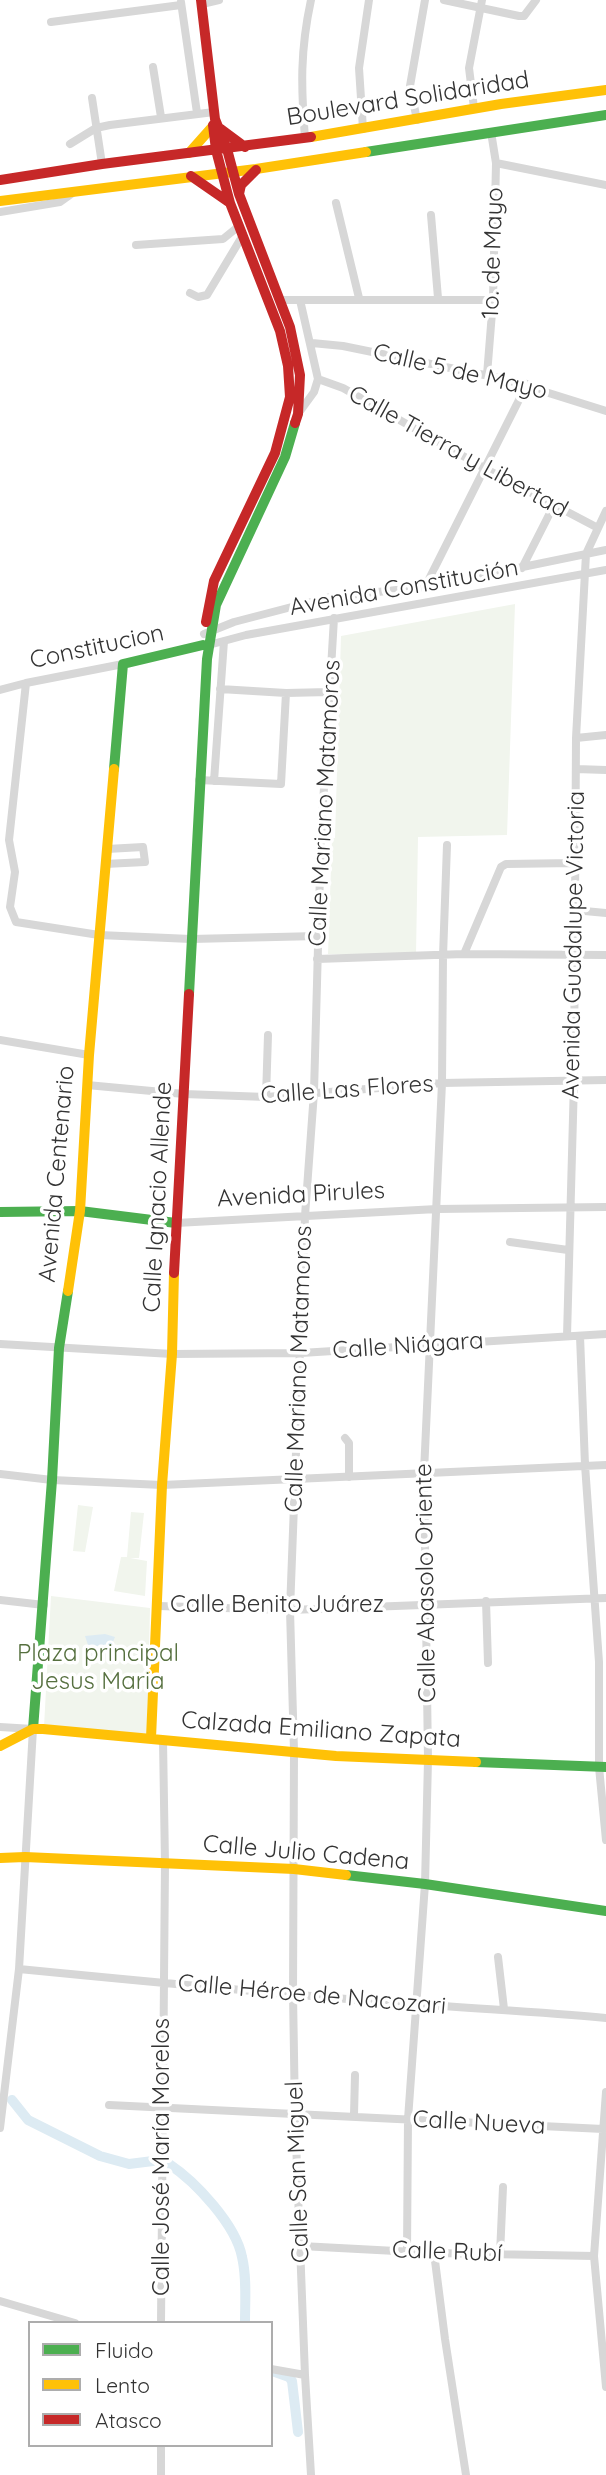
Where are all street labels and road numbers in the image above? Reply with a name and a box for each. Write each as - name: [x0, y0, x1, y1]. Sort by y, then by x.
- street label: Boulevard Solidaridad: [285, 66, 531, 132]
- street label: 1o. de Mayo: [476, 187, 510, 319]
- street label: Calle 5 de Mayo: [370, 338, 550, 406]
- street label: Calle Tierra y Libertad: [343, 380, 573, 524]
- street label: Avenida Constitución: [287, 554, 521, 622]
- street label: Constitucion: [27, 619, 167, 675]
- street label: Calle Mariano Matamoros: [303, 659, 347, 947]
- street label: Avenida Guadalupe Victoria: [557, 791, 591, 1099]
- street label: Avenida Centenario: [33, 1064, 81, 1284]
- street label: Calle Las Flores: [260, 1070, 434, 1110]
- street label: Calle Ignacio Allende: [138, 1081, 178, 1313]
- street label: Avenida Pirules: [216, 1176, 386, 1214]
- street label: Calle Mariano Matamoros: [280, 1225, 318, 1513]
- street label: Calle Niágara: [332, 1326, 484, 1366]
- street label: Calle Abasolo Oriente: [410, 1463, 442, 1703]
- street label: Calle Benito Juárez: [170, 1591, 384, 1619]
- street label: Calzada Emiliano Zapata: [180, 1706, 462, 1754]
- street label: Calle Julio Cadena: [202, 1830, 410, 1876]
- street label: Calle Héroe de Nacozari: [177, 1969, 447, 2021]
- street label: Calle José María Morelos: [148, 2018, 176, 2296]
- street label: Calle San Miguel: [280, 2081, 316, 2263]
- street label: Calle Nueva: [412, 2105, 546, 2141]
- street label: Calle Rubí: [391, 2236, 503, 2268]

